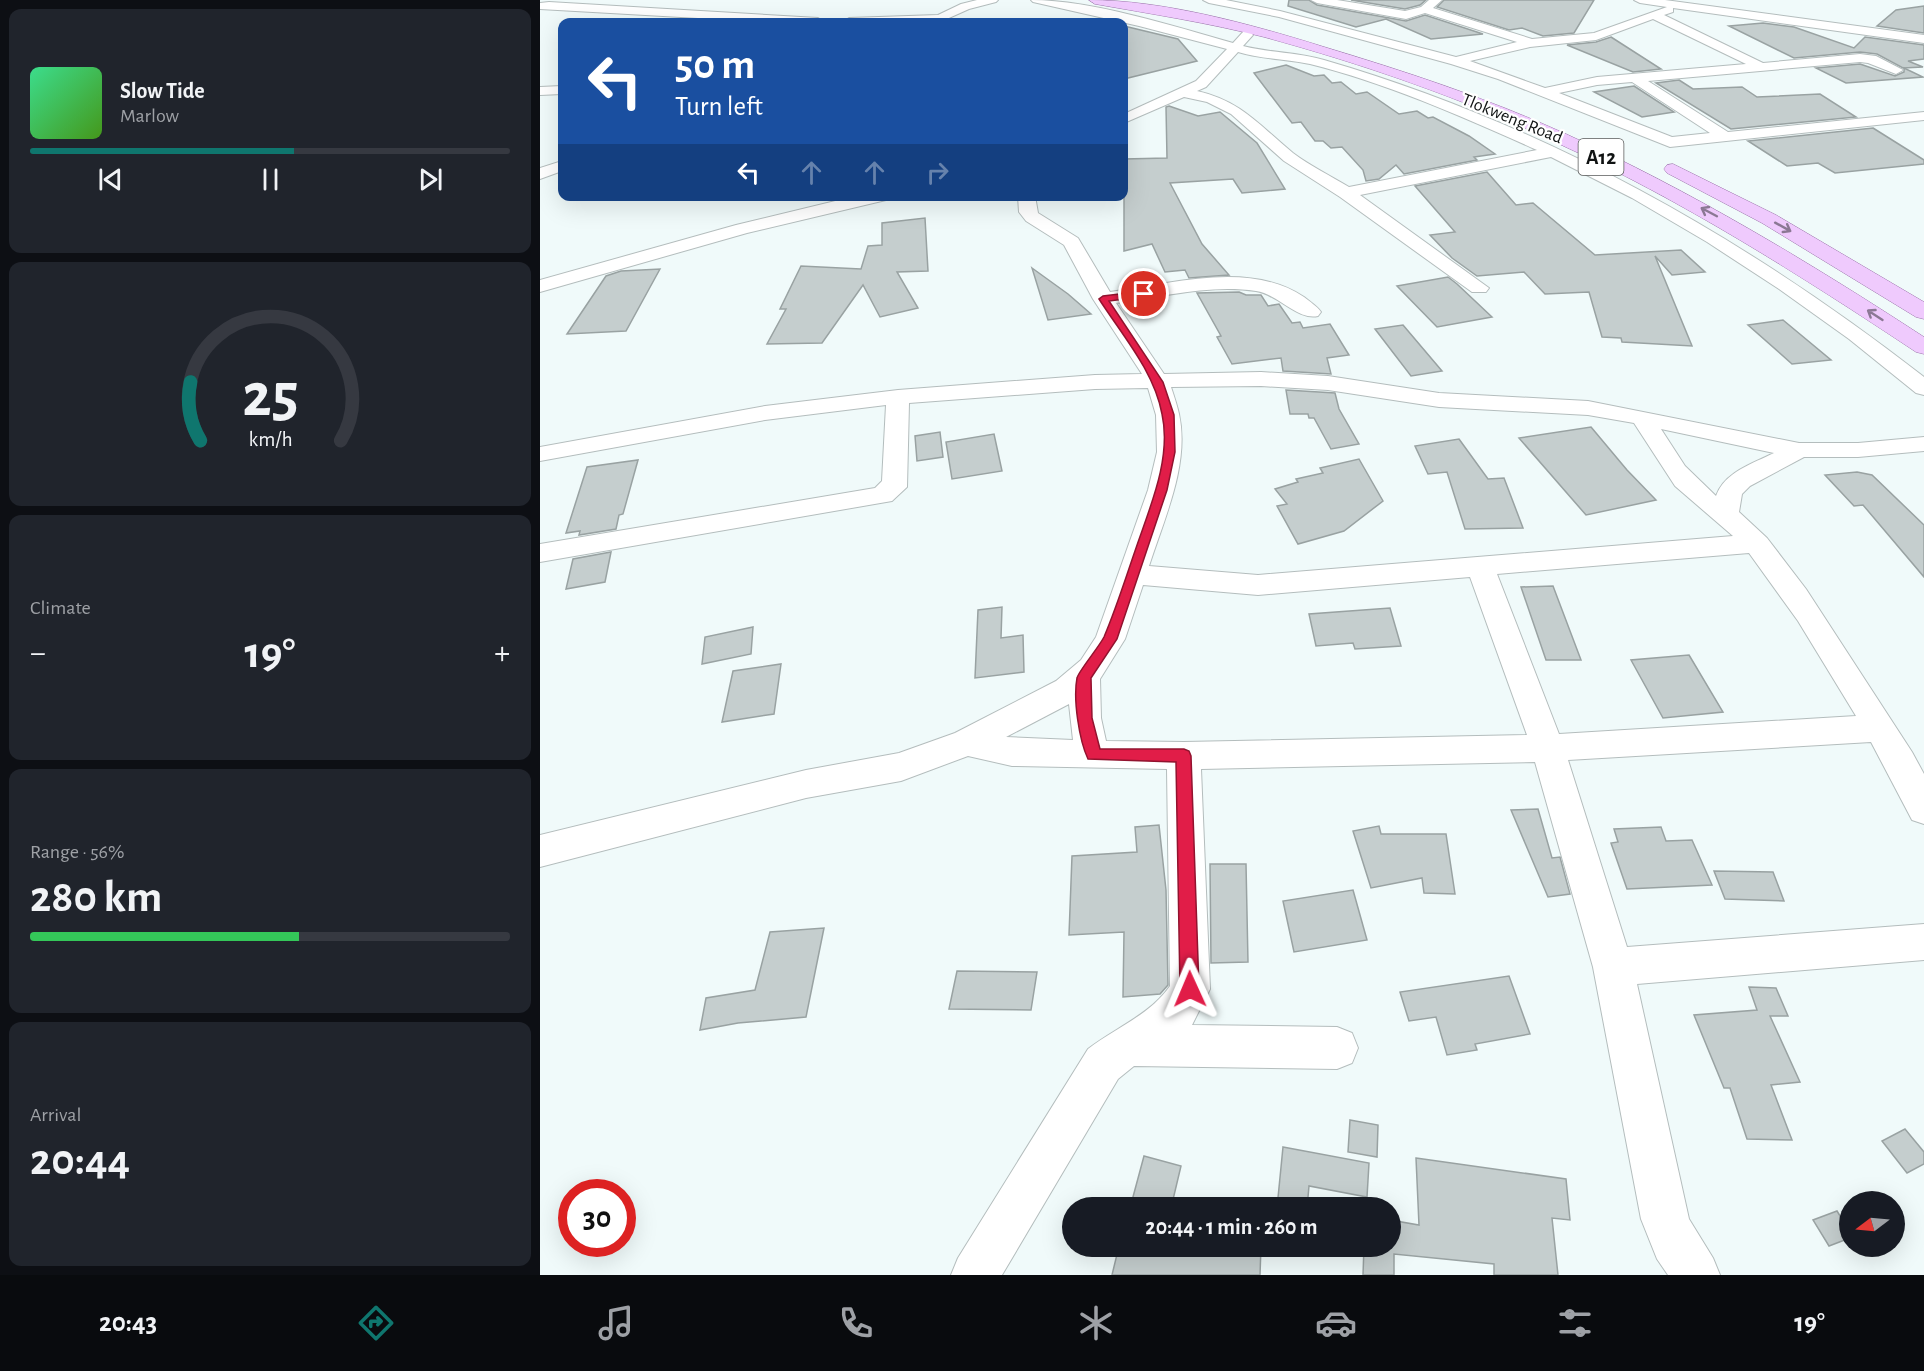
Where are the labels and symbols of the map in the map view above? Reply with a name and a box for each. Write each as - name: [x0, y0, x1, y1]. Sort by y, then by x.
- street label: Tlokweng Road: [1459, 91, 1565, 147]
- road number: A12: [1578, 139, 1624, 175]
- one-way arrow: [1700, 206, 1718, 218]
- one-way arrow: [1774, 221, 1791, 233]
- pin: [1118, 268, 1169, 319]
- one-way arrow: [1867, 308, 1884, 320]
- position arrow: [1158, 957, 1222, 1021]
- speed limit sign: 30: [558, 1179, 636, 1257]
- north arrow: [1839, 1191, 1905, 1257]

